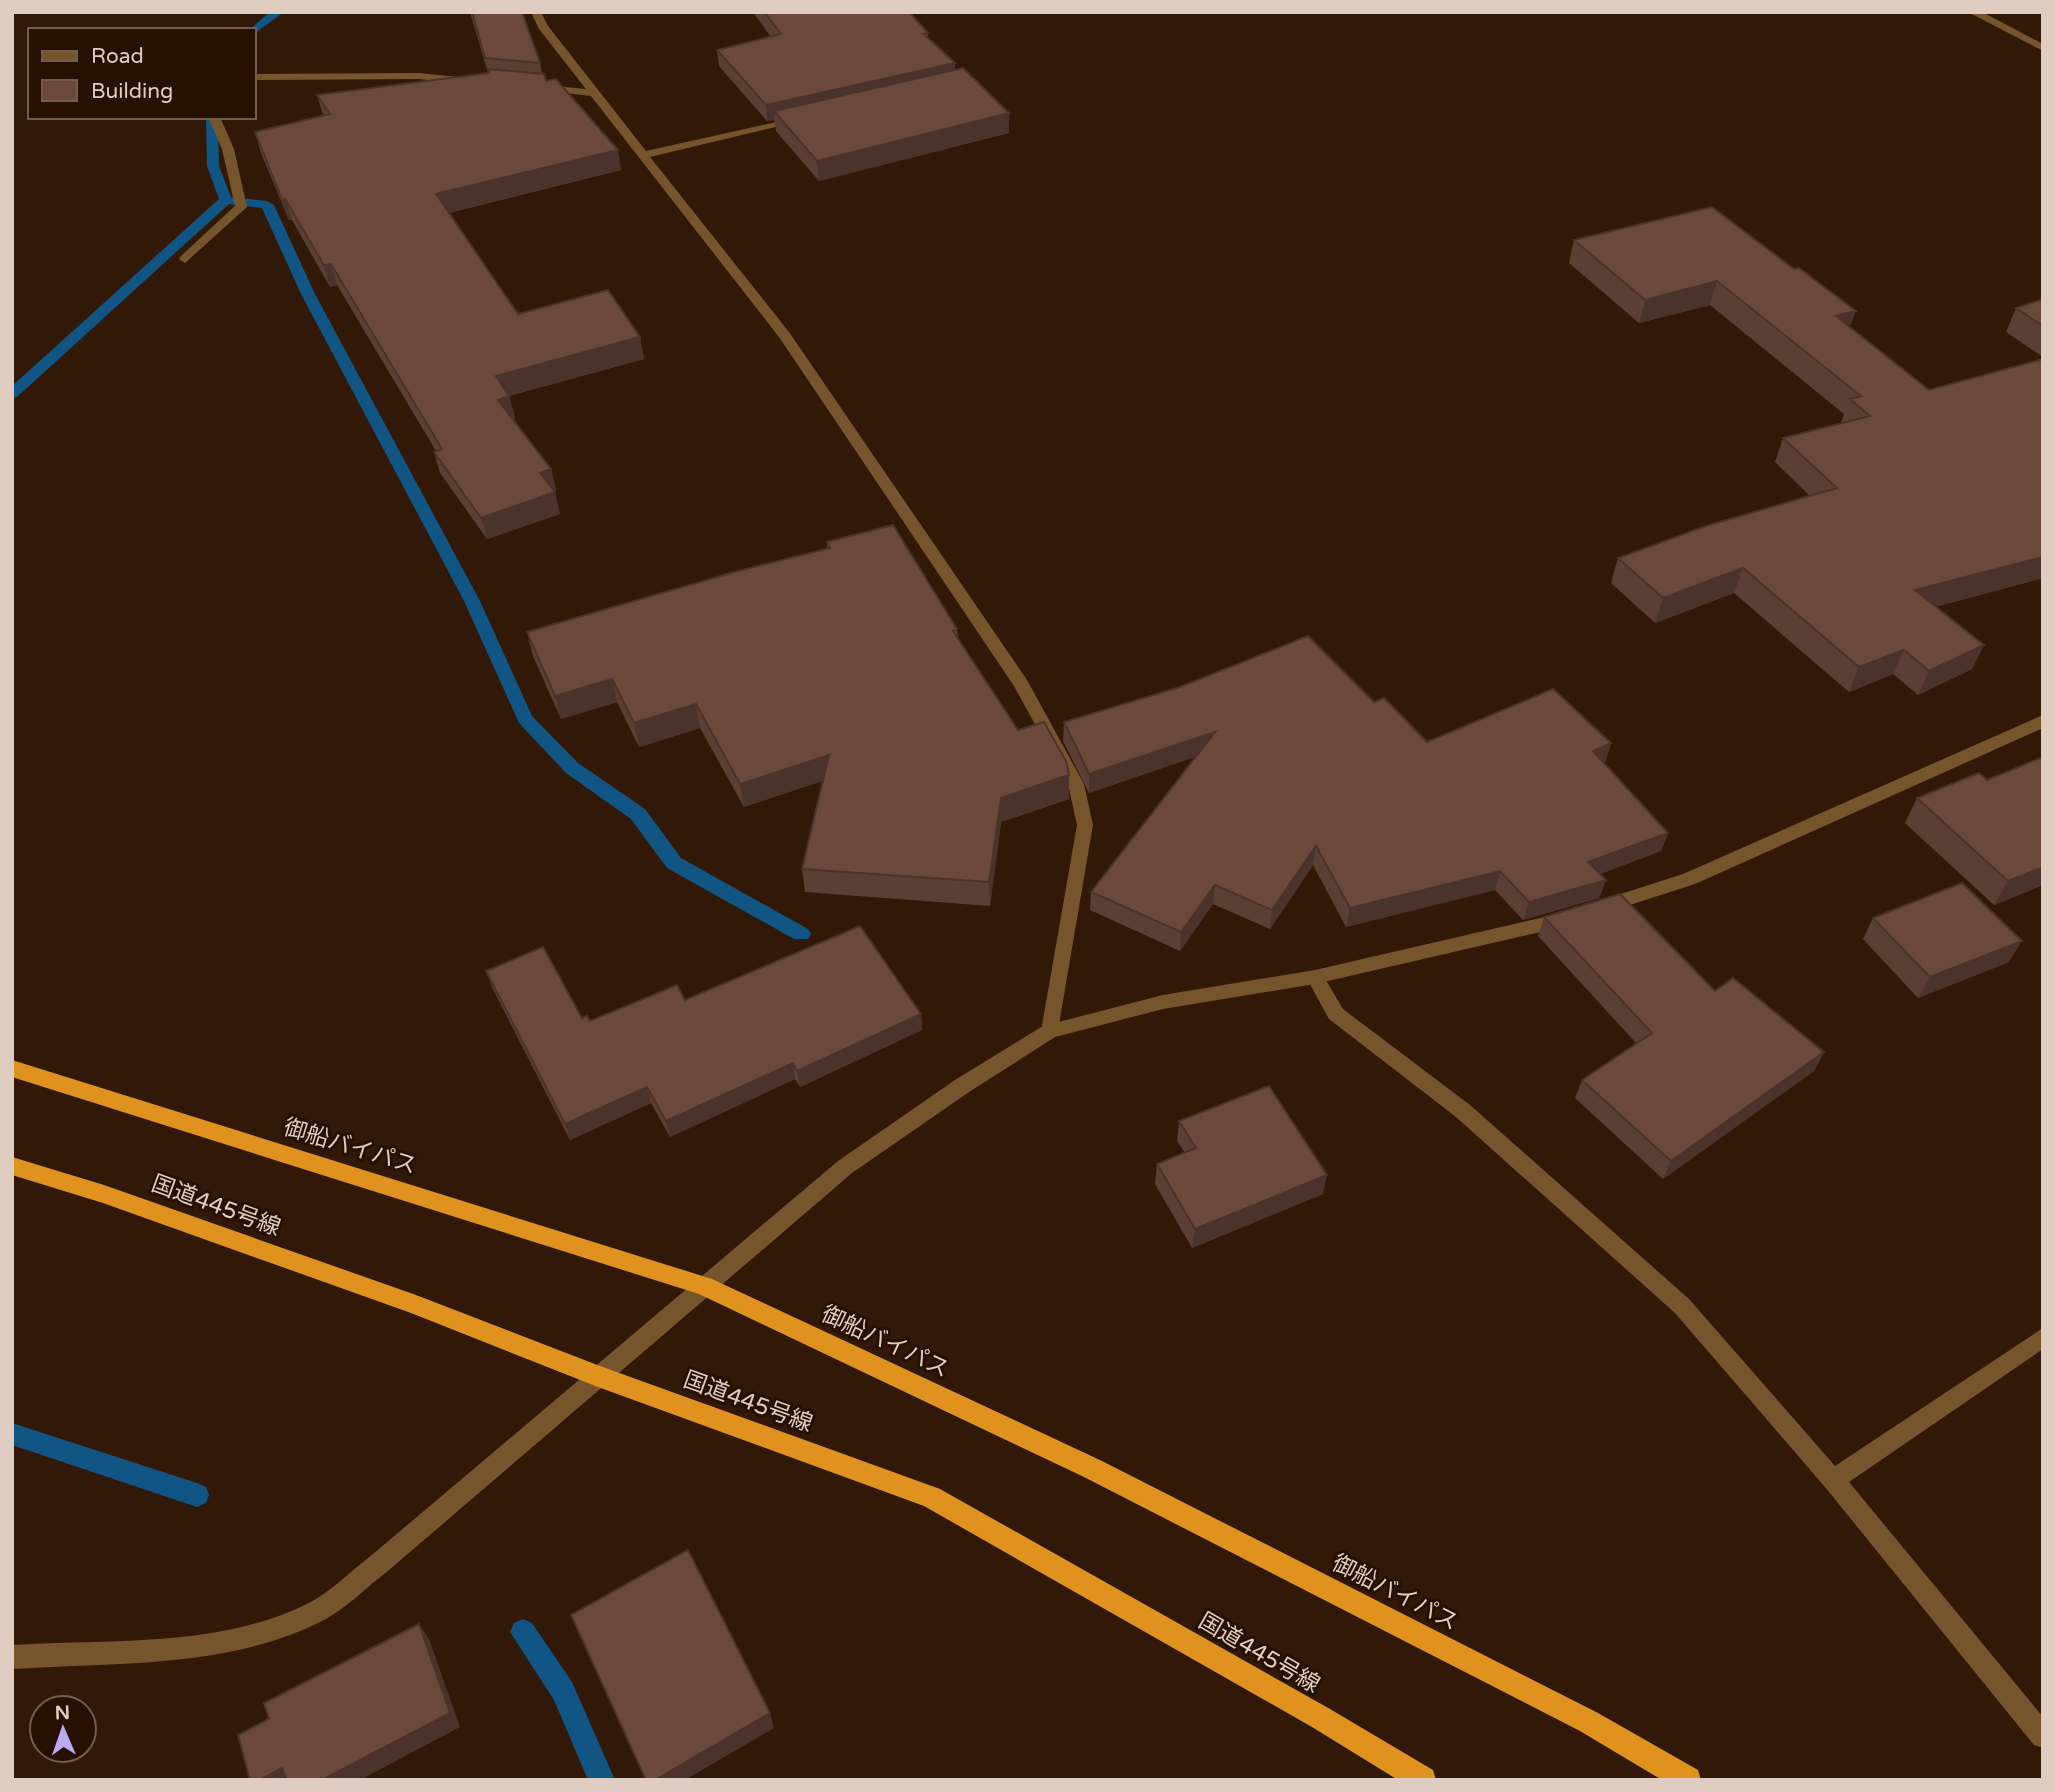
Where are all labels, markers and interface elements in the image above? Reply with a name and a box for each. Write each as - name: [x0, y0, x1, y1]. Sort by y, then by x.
- legend: [28, 28, 256, 119]
- text: Road: [91, 44, 144, 69]
- text: Building: [91, 79, 173, 104]
- street label: 御船バイパス: [280, 1114, 420, 1180]
- street label: 国道445号線: [148, 1170, 284, 1242]
- street label: 御船バイパス: [817, 1300, 953, 1384]
- street label: 国道445号線: [680, 1366, 816, 1438]
- street label: 御船バイパス: [1327, 1549, 1463, 1637]
- street label: 国道445号線: [1193, 1607, 1325, 1699]
- north arrow: [28, 1694, 98, 1764]
- text: N: [54, 1702, 70, 1724]

